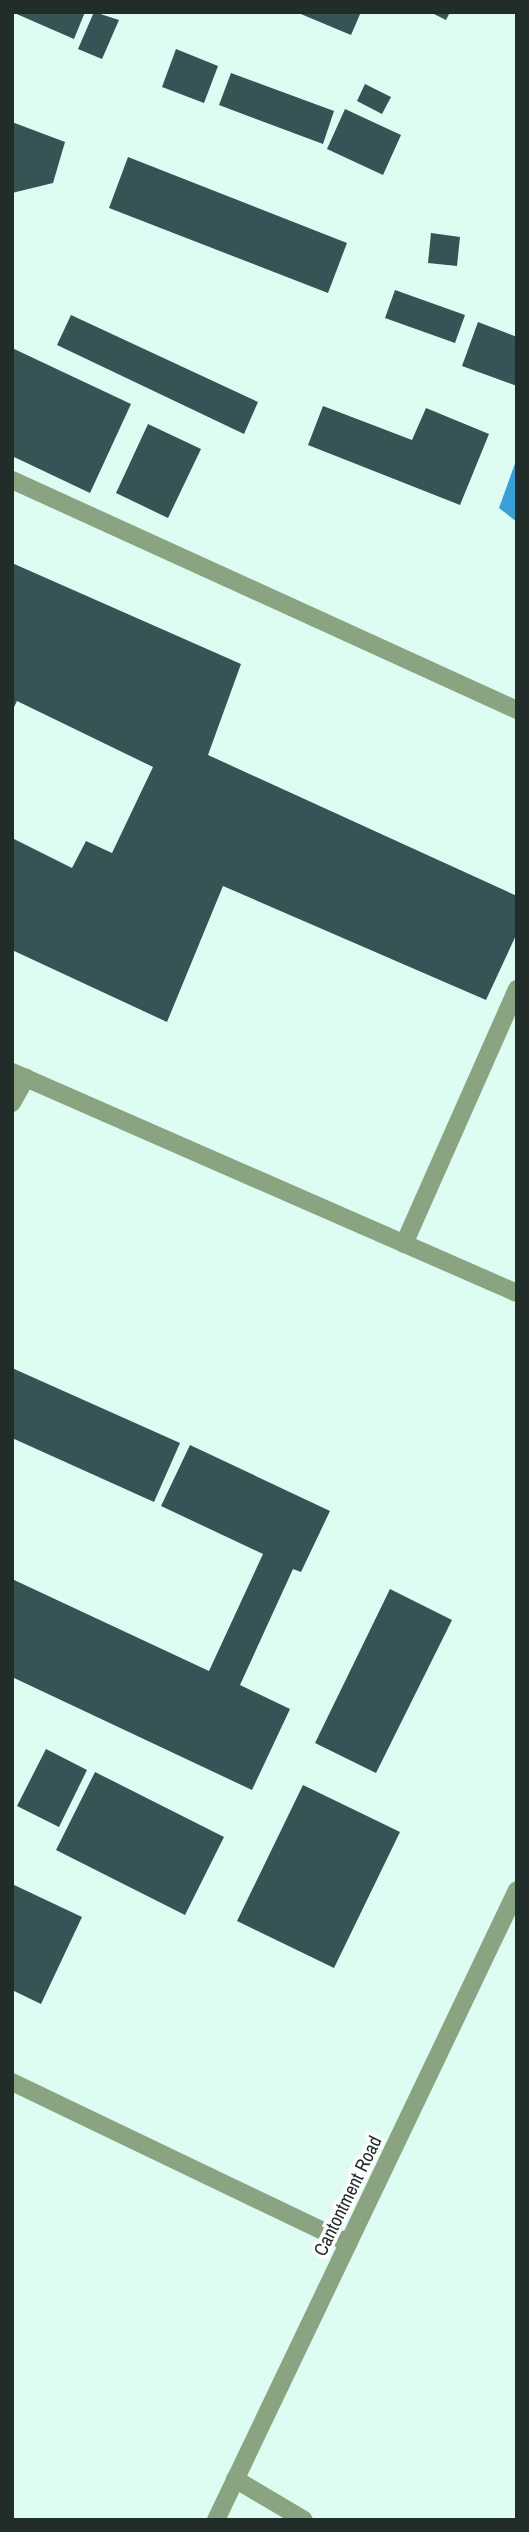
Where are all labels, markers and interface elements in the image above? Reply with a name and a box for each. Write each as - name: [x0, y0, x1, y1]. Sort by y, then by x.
- street label: Cantontment Road: [309, 2132, 387, 2260]

